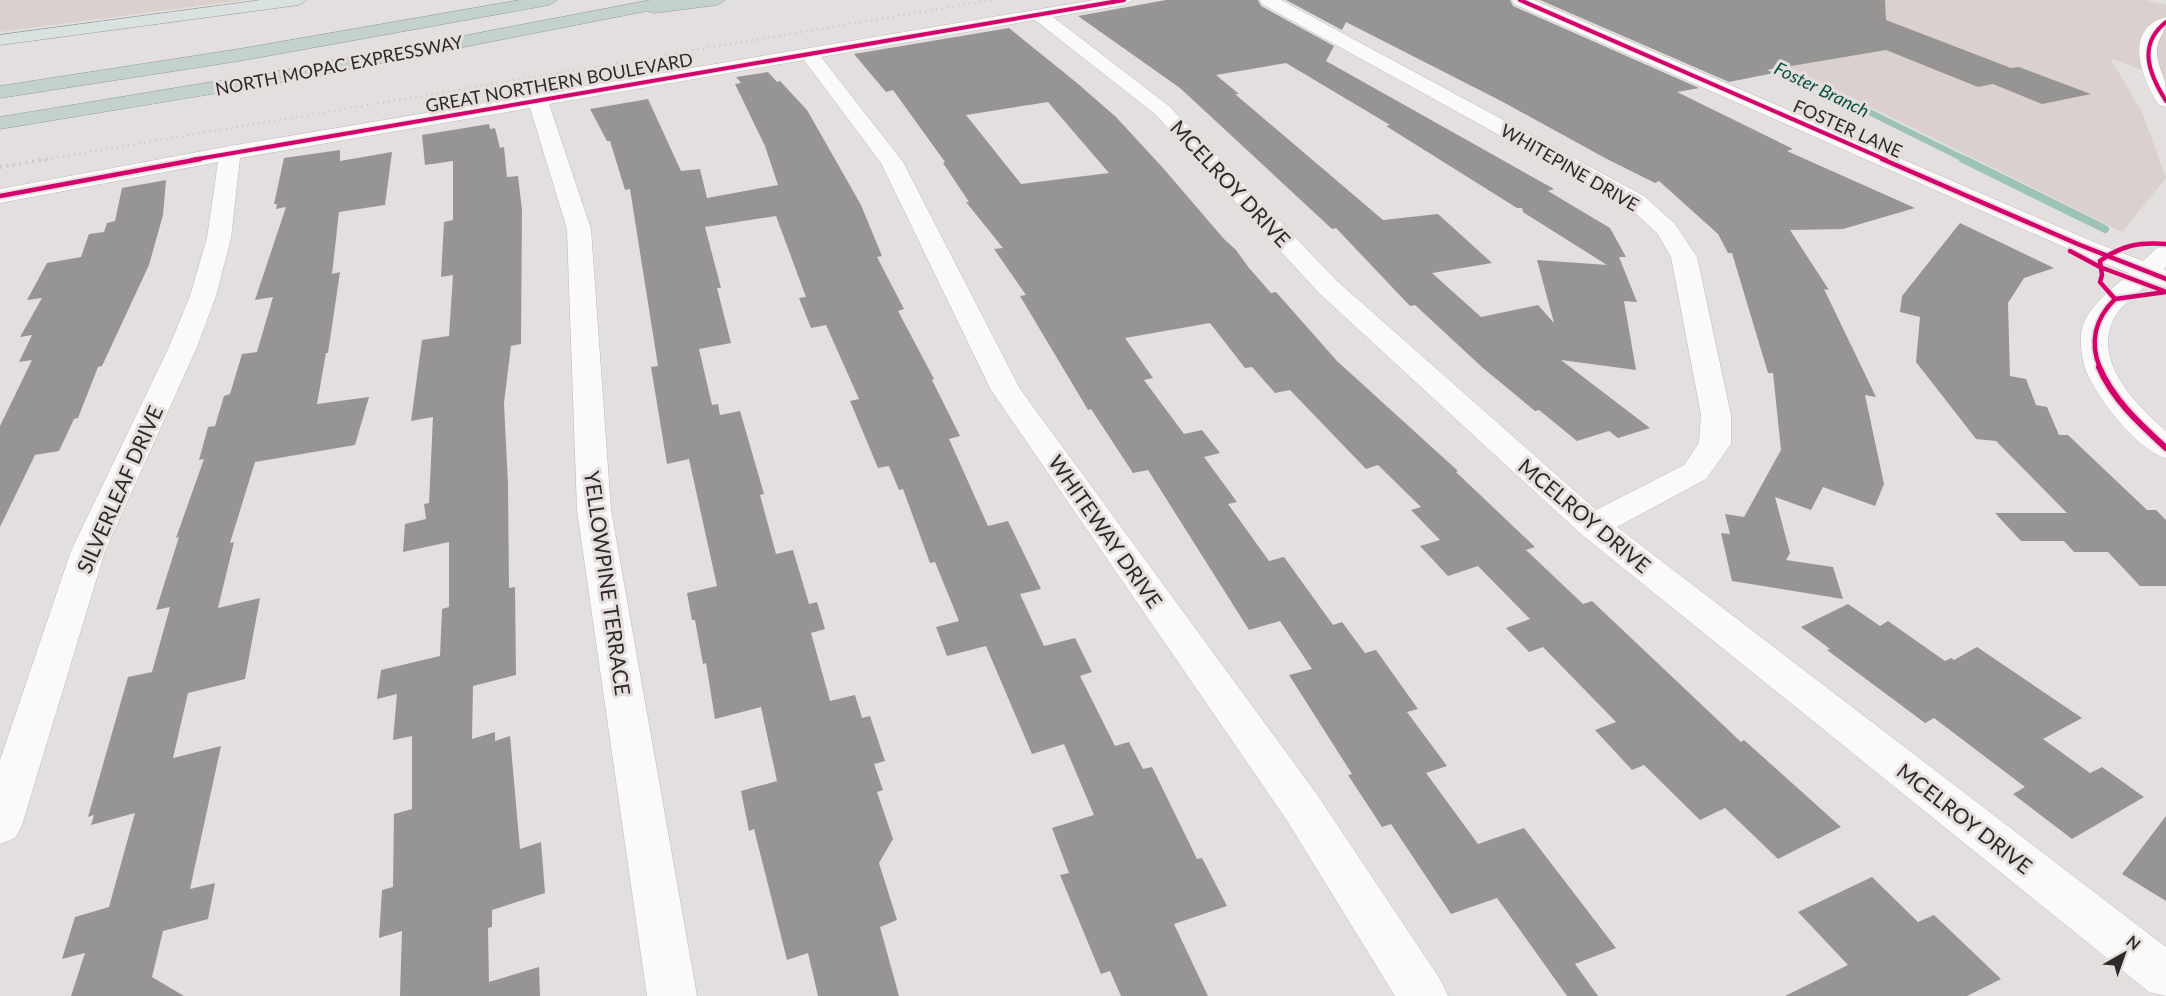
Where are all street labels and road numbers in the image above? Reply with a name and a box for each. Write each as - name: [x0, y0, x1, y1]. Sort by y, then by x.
- street label: NORTH MOPAC EXPRESSWAY: [213, 30, 465, 100]
- street label: GREAT NORTHERN BOULEVARD: [424, 48, 694, 116]
- street label: FOSTER LANE: [1790, 94, 1906, 162]
- street label: MCELROY DRIVE: [1166, 114, 1296, 252]
- street label: WHITEPINE DRIVE: [1497, 119, 1643, 215]
- street label: SILVERLEAF DRIVE: [71, 401, 167, 577]
- street label: WHITEWAY DRIVE: [1044, 450, 1168, 612]
- street label: MCELROY DRIVE: [1514, 453, 1656, 577]
- street label: YELLOWPINE TERRACE: [580, 469, 636, 697]
- street label: MCELROY DRIVE: [1893, 758, 2037, 878]

